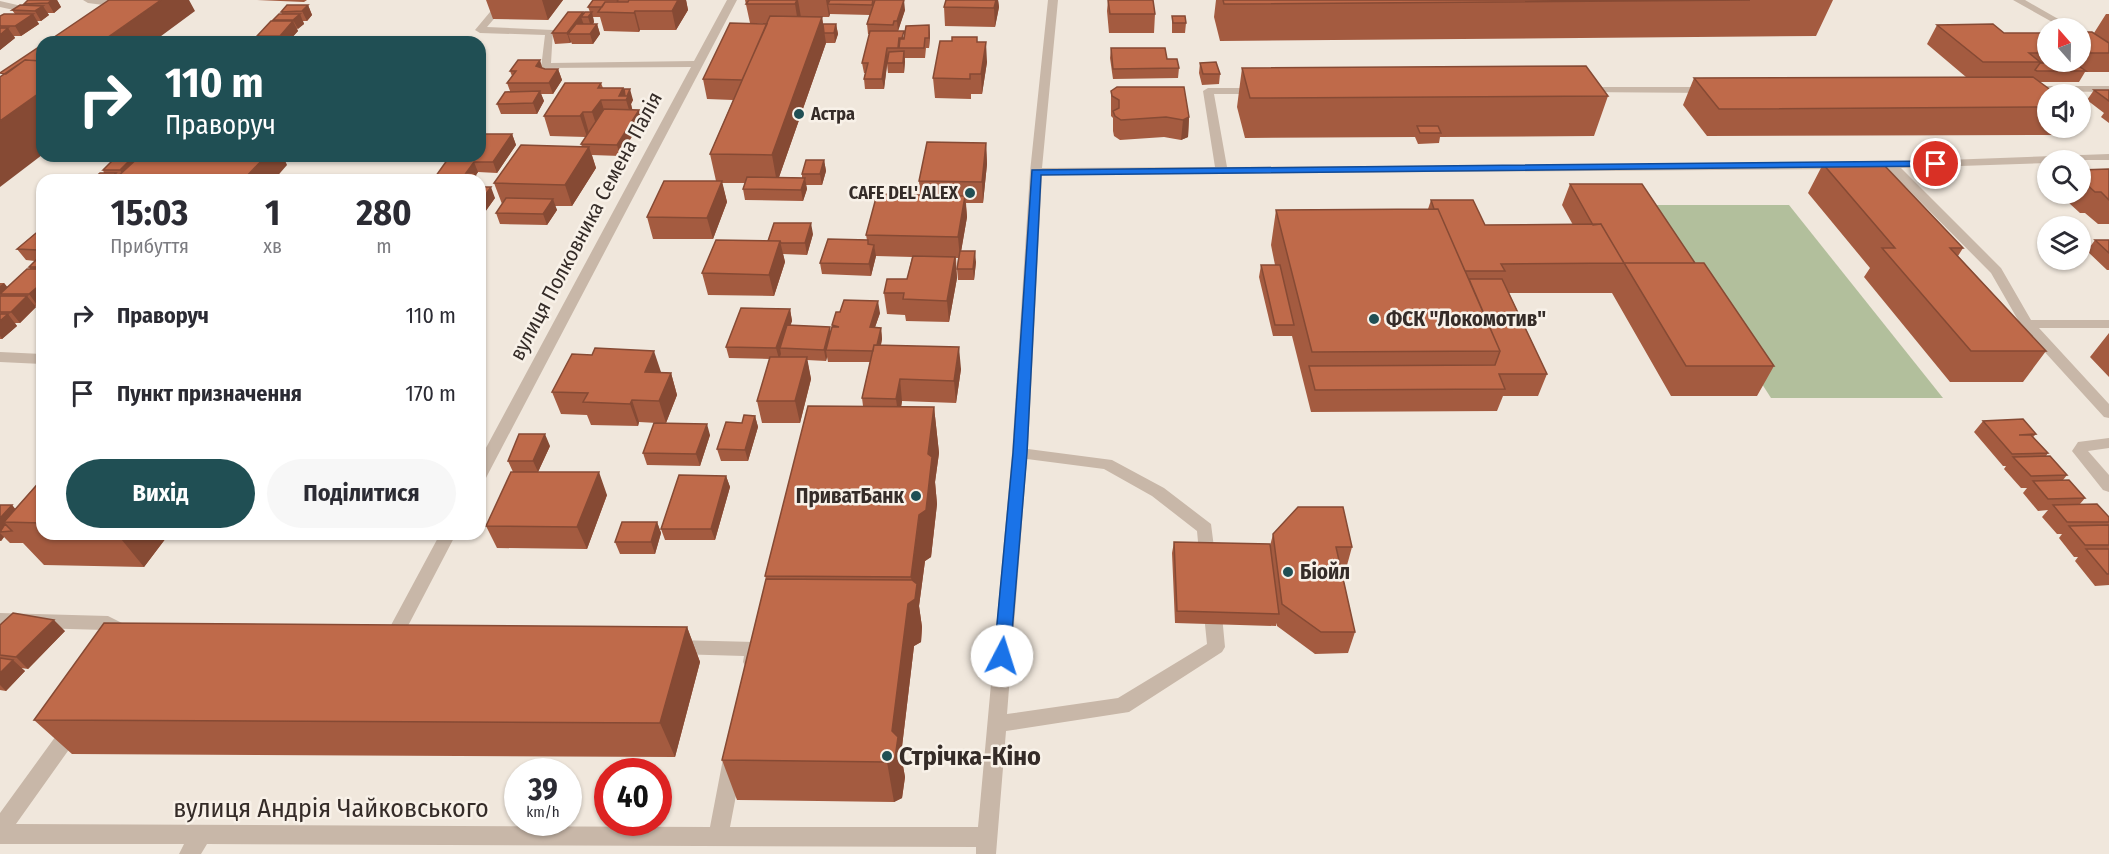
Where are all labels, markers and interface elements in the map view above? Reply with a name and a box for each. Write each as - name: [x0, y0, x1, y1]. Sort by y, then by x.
- north arrow: [2037, 18, 2091, 72]
- map controls: [2037, 18, 2091, 270]
- text: 110 m: [165, 58, 264, 108]
- icon: right: [66, 60, 144, 138]
- button: sound: [2037, 84, 2091, 138]
- street label: вулиця Полковника Семена Палія: [504, 87, 668, 365]
- place label: Астра: [810, 103, 855, 125]
- marker: Астра: [792, 107, 806, 121]
- text: Праворуч: [165, 109, 276, 141]
- pin: [1910, 138, 1961, 189]
- icon: arrive: [1919, 147, 1952, 180]
- button: search: [2037, 150, 2091, 204]
- place label: CAFE DEL' ALEX: [849, 182, 958, 204]
- marker: CAFE DEL' ALEX: [963, 186, 977, 200]
- text: 15:03: [111, 191, 188, 235]
- text: 1: [265, 191, 280, 235]
- text: 280: [356, 191, 412, 235]
- button: layers: [2037, 216, 2091, 270]
- text: Прибуття: [110, 234, 189, 258]
- text: хв: [263, 234, 282, 258]
- text: m: [376, 234, 392, 258]
- icon: right: [66, 299, 99, 332]
- text: Праворуч: [117, 302, 209, 329]
- text: 110 m: [406, 302, 456, 329]
- place label: ФСК "Локомотив": [1386, 306, 1546, 332]
- marker: ФСК "Локомотив": [1367, 312, 1381, 326]
- icon: arrive: [66, 377, 99, 410]
- text: Пункт призначення: [117, 380, 302, 407]
- text: 170 m: [405, 380, 456, 407]
- button: Вихід: [66, 459, 255, 528]
- button: Поділитися: [267, 459, 456, 528]
- place label: ПриватБанк: [796, 483, 904, 509]
- marker: ПриватБанк: [909, 489, 923, 503]
- place label: Біойл: [1300, 559, 1350, 585]
- marker: Біойл: [1281, 565, 1295, 579]
- position arrow: [970, 624, 1034, 688]
- place label: Стрічка-Кіно: [899, 741, 1041, 772]
- marker: Стрічка-Кіно: [880, 749, 894, 763]
- speed limit sign: 40: [594, 758, 672, 836]
- text: 39: [528, 772, 558, 808]
- street label: вулиця Андрія Чайковського: [173, 793, 489, 824]
- text: km/h: [526, 803, 560, 821]

